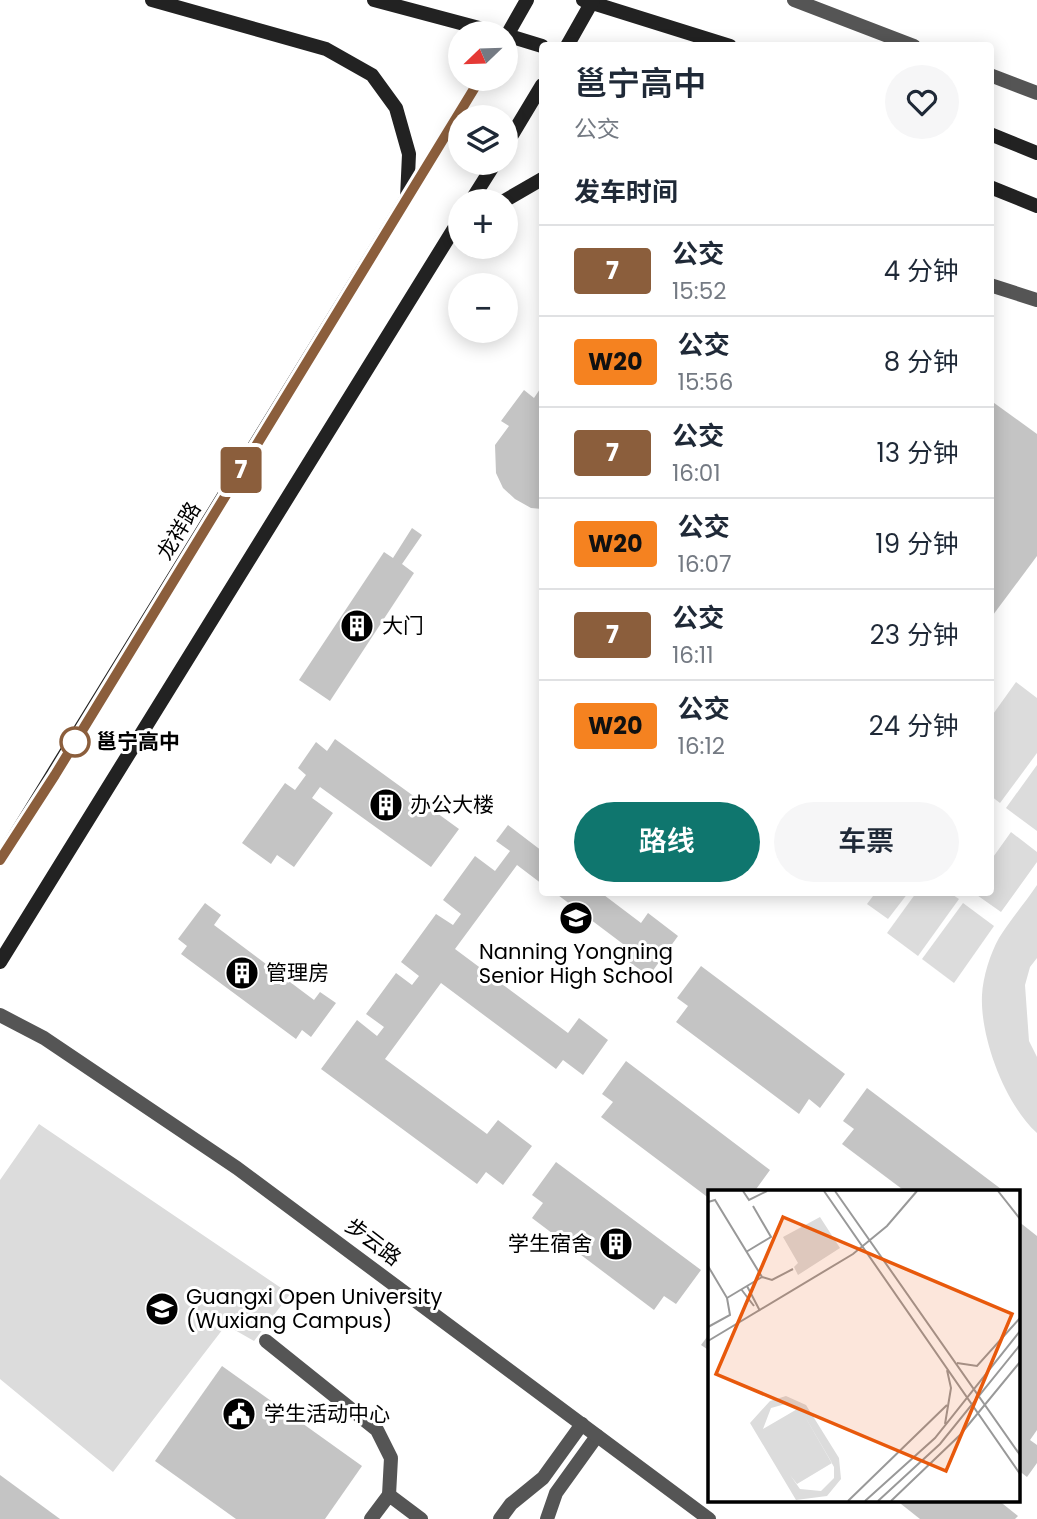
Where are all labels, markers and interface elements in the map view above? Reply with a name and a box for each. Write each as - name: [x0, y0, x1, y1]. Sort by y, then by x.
- north arrow: [448, 21, 518, 91]
- map controls: [448, 21, 518, 343]
- text: 邕宁高中: [574, 60, 706, 107]
- button: heart: [885, 65, 959, 139]
- button: layers: [448, 105, 518, 175]
- text: 公交: [574, 113, 620, 145]
- text: 发车时间: [574, 174, 678, 210]
- button: +: [448, 189, 518, 259]
- text: 公交: [672, 236, 724, 272]
- text: 4 分钟: [884, 253, 959, 289]
- text: 7: [606, 254, 619, 287]
- button: −: [448, 273, 518, 343]
- text: 15:52: [672, 275, 726, 307]
- text: 公交: [678, 327, 730, 363]
- text: 8 分钟: [884, 344, 959, 380]
- text: W20: [588, 345, 643, 378]
- text: 15:56: [678, 366, 733, 398]
- text: 公交: [672, 418, 724, 454]
- text: 13 分钟: [876, 435, 959, 471]
- text: 7: [606, 436, 619, 469]
- line badge: 7: [218, 447, 264, 493]
- text: 7: [235, 453, 247, 486]
- text: 16:01: [672, 457, 721, 489]
- street label: 龙祥路: [150, 496, 207, 565]
- text: 公交: [678, 509, 730, 545]
- text: 19 分钟: [875, 526, 959, 562]
- text: W20: [588, 527, 643, 560]
- text: 16:07: [678, 548, 731, 580]
- text: 公交: [672, 600, 724, 636]
- building icon: 大门: [338, 607, 376, 645]
- place label: 大门: [382, 611, 424, 640]
- text: 23 分钟: [870, 617, 959, 653]
- text: 7: [606, 618, 619, 651]
- text: 16:11: [672, 639, 714, 671]
- text: 公交: [678, 691, 730, 727]
- text: 24 分钟: [869, 708, 959, 744]
- text: W20: [588, 709, 643, 742]
- marker: 邕宁高中: [60, 727, 90, 757]
- place label: 邕宁高中: [96, 727, 180, 756]
- text: 16:12: [678, 730, 725, 762]
- building icon: 办公大楼: [367, 786, 405, 824]
- place label: 办公大楼: [410, 790, 494, 819]
- button: 路线: [574, 802, 760, 882]
- button: 车票: [774, 802, 959, 882]
- school or university icon: Nanning Yongning Senior High School: [557, 899, 595, 937]
- place label: Nanning Yongning Senior High School: [479, 937, 673, 990]
- building icon: 管理房: [223, 954, 261, 992]
- place label: 管理房: [266, 958, 329, 987]
- inset map: [708, 1190, 1020, 1502]
- street label: 步云路: [339, 1211, 407, 1272]
- building icon: 学生宿舍: [597, 1225, 635, 1263]
- place label: 学生宿舍: [508, 1229, 592, 1258]
- place label: Guangxi Open University (Wuxiang Campus): [186, 1282, 442, 1335]
- school or university icon: Guangxi Open University (Wuxiang Campus): [143, 1290, 181, 1328]
- public building icon: 学生活动中心: [220, 1395, 258, 1433]
- place label: 学生活动中心: [264, 1399, 390, 1428]

